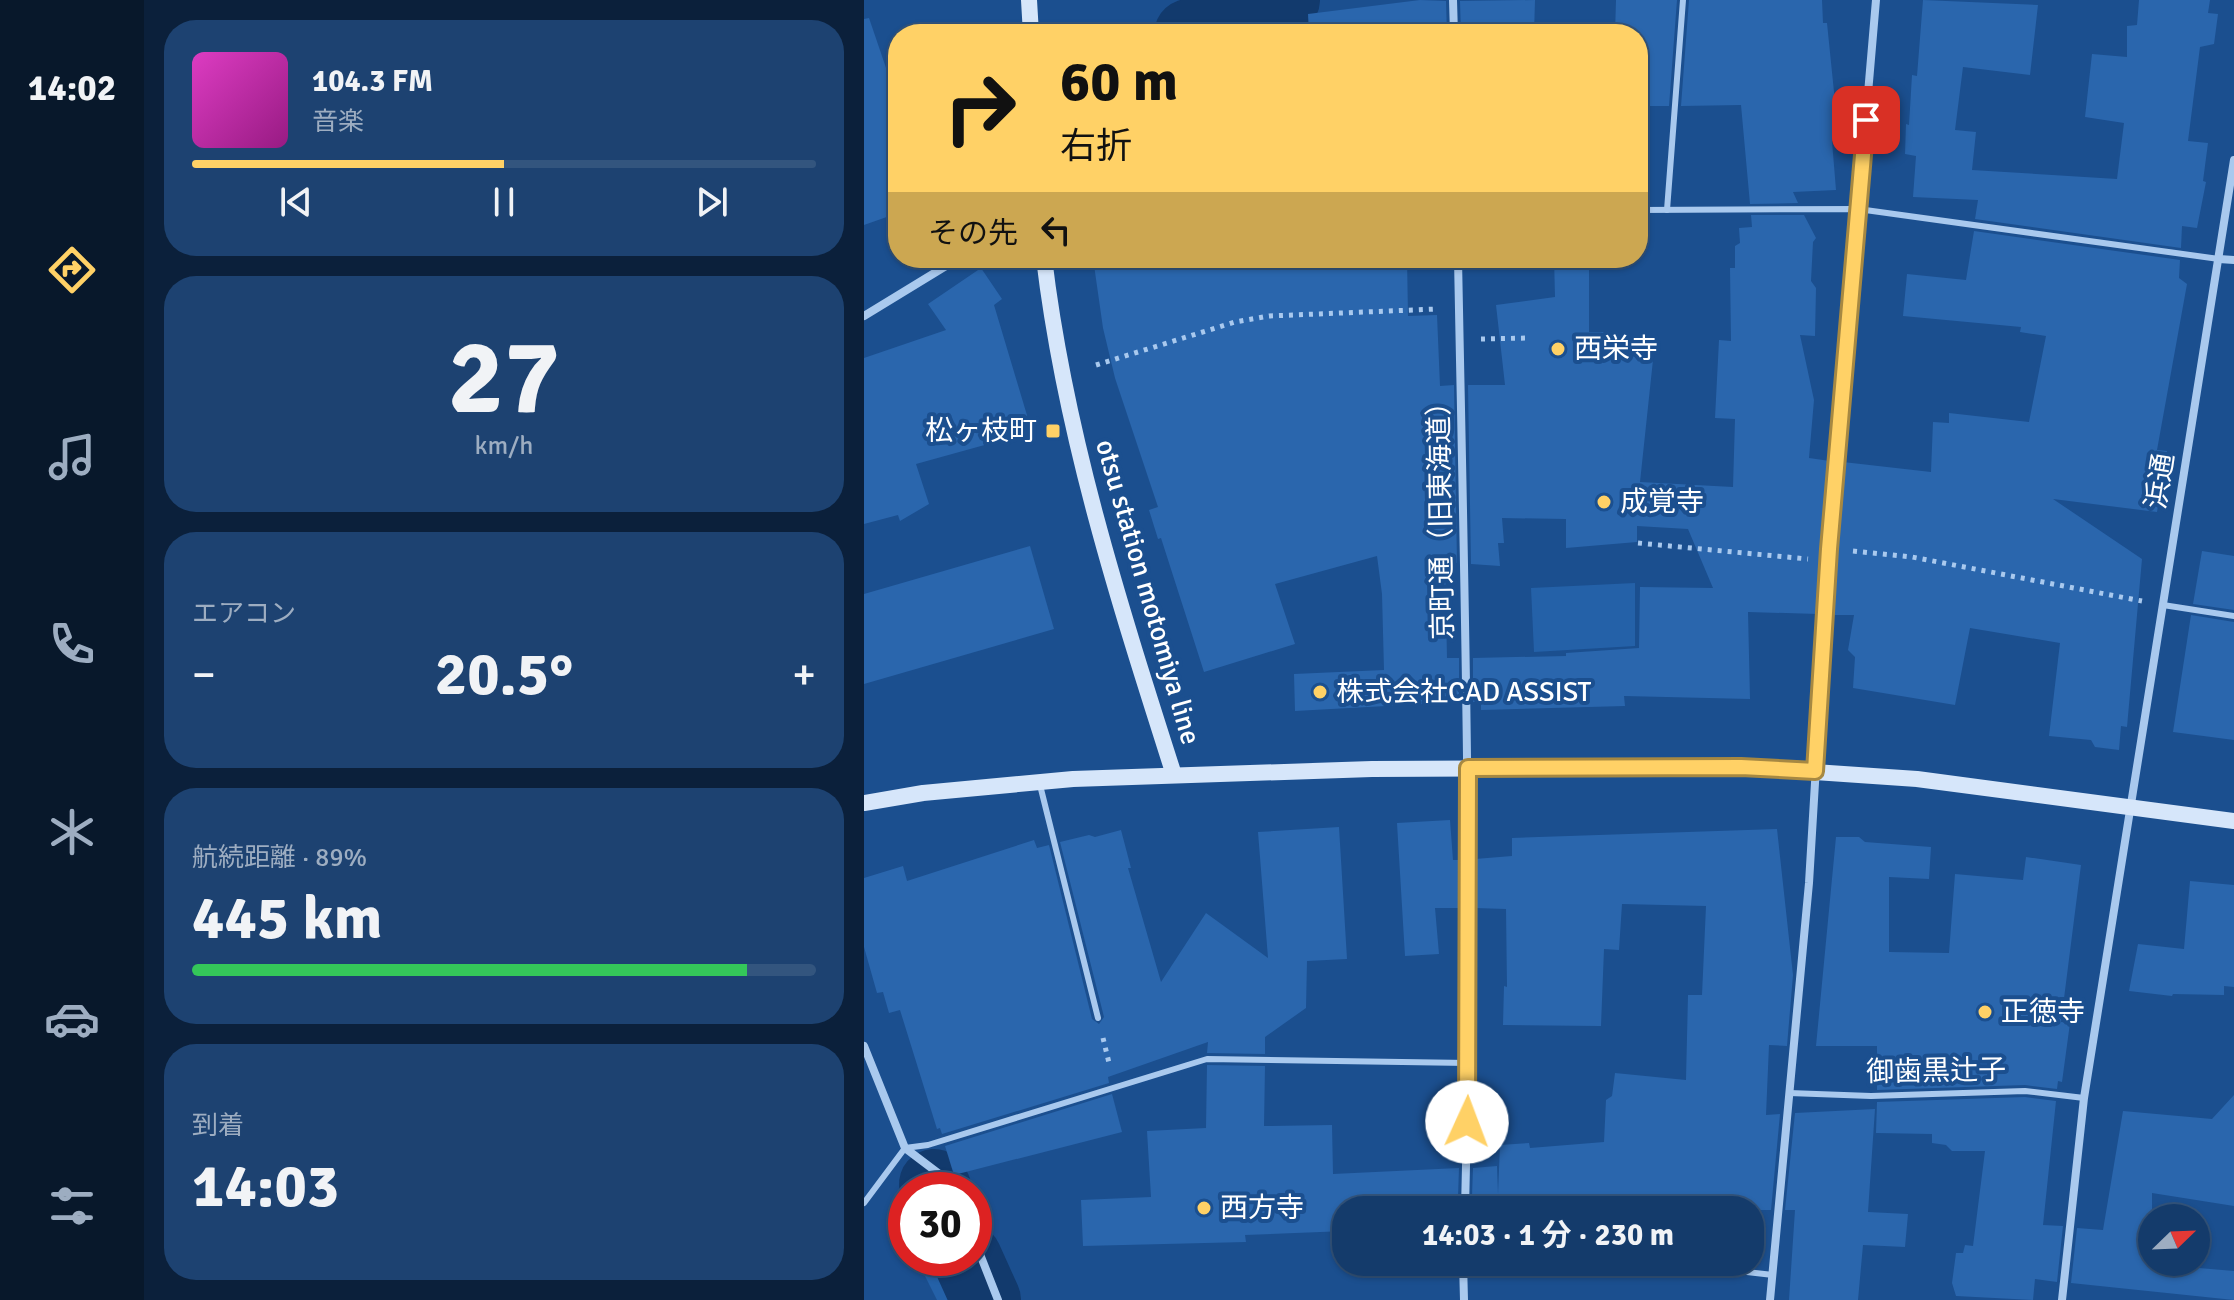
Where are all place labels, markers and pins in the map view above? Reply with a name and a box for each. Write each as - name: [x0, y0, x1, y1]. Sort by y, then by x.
- pin: [1832, 86, 1900, 154]
- place label: 西栄寺: [1574, 332, 1658, 366]
- marker: 西栄寺: [1549, 340, 1567, 358]
- place label: 松ヶ枝町: [925, 414, 1037, 448]
- marker: 松ヶ枝町: [1044, 422, 1062, 440]
- place label: 成覚寺: [1620, 485, 1704, 519]
- marker: 成覚寺: [1595, 493, 1613, 511]
- place label: 株式会社CAD ASSIST: [1336, 675, 1592, 709]
- marker: 株式会社CAD ASSIST: [1311, 683, 1329, 701]
- place label: 正徳寺: [2001, 995, 2085, 1029]
- marker: 正徳寺: [1976, 1003, 1994, 1021]
- place label: 西方寺: [1220, 1191, 1304, 1225]
- marker: 西方寺: [1195, 1199, 1213, 1217]

